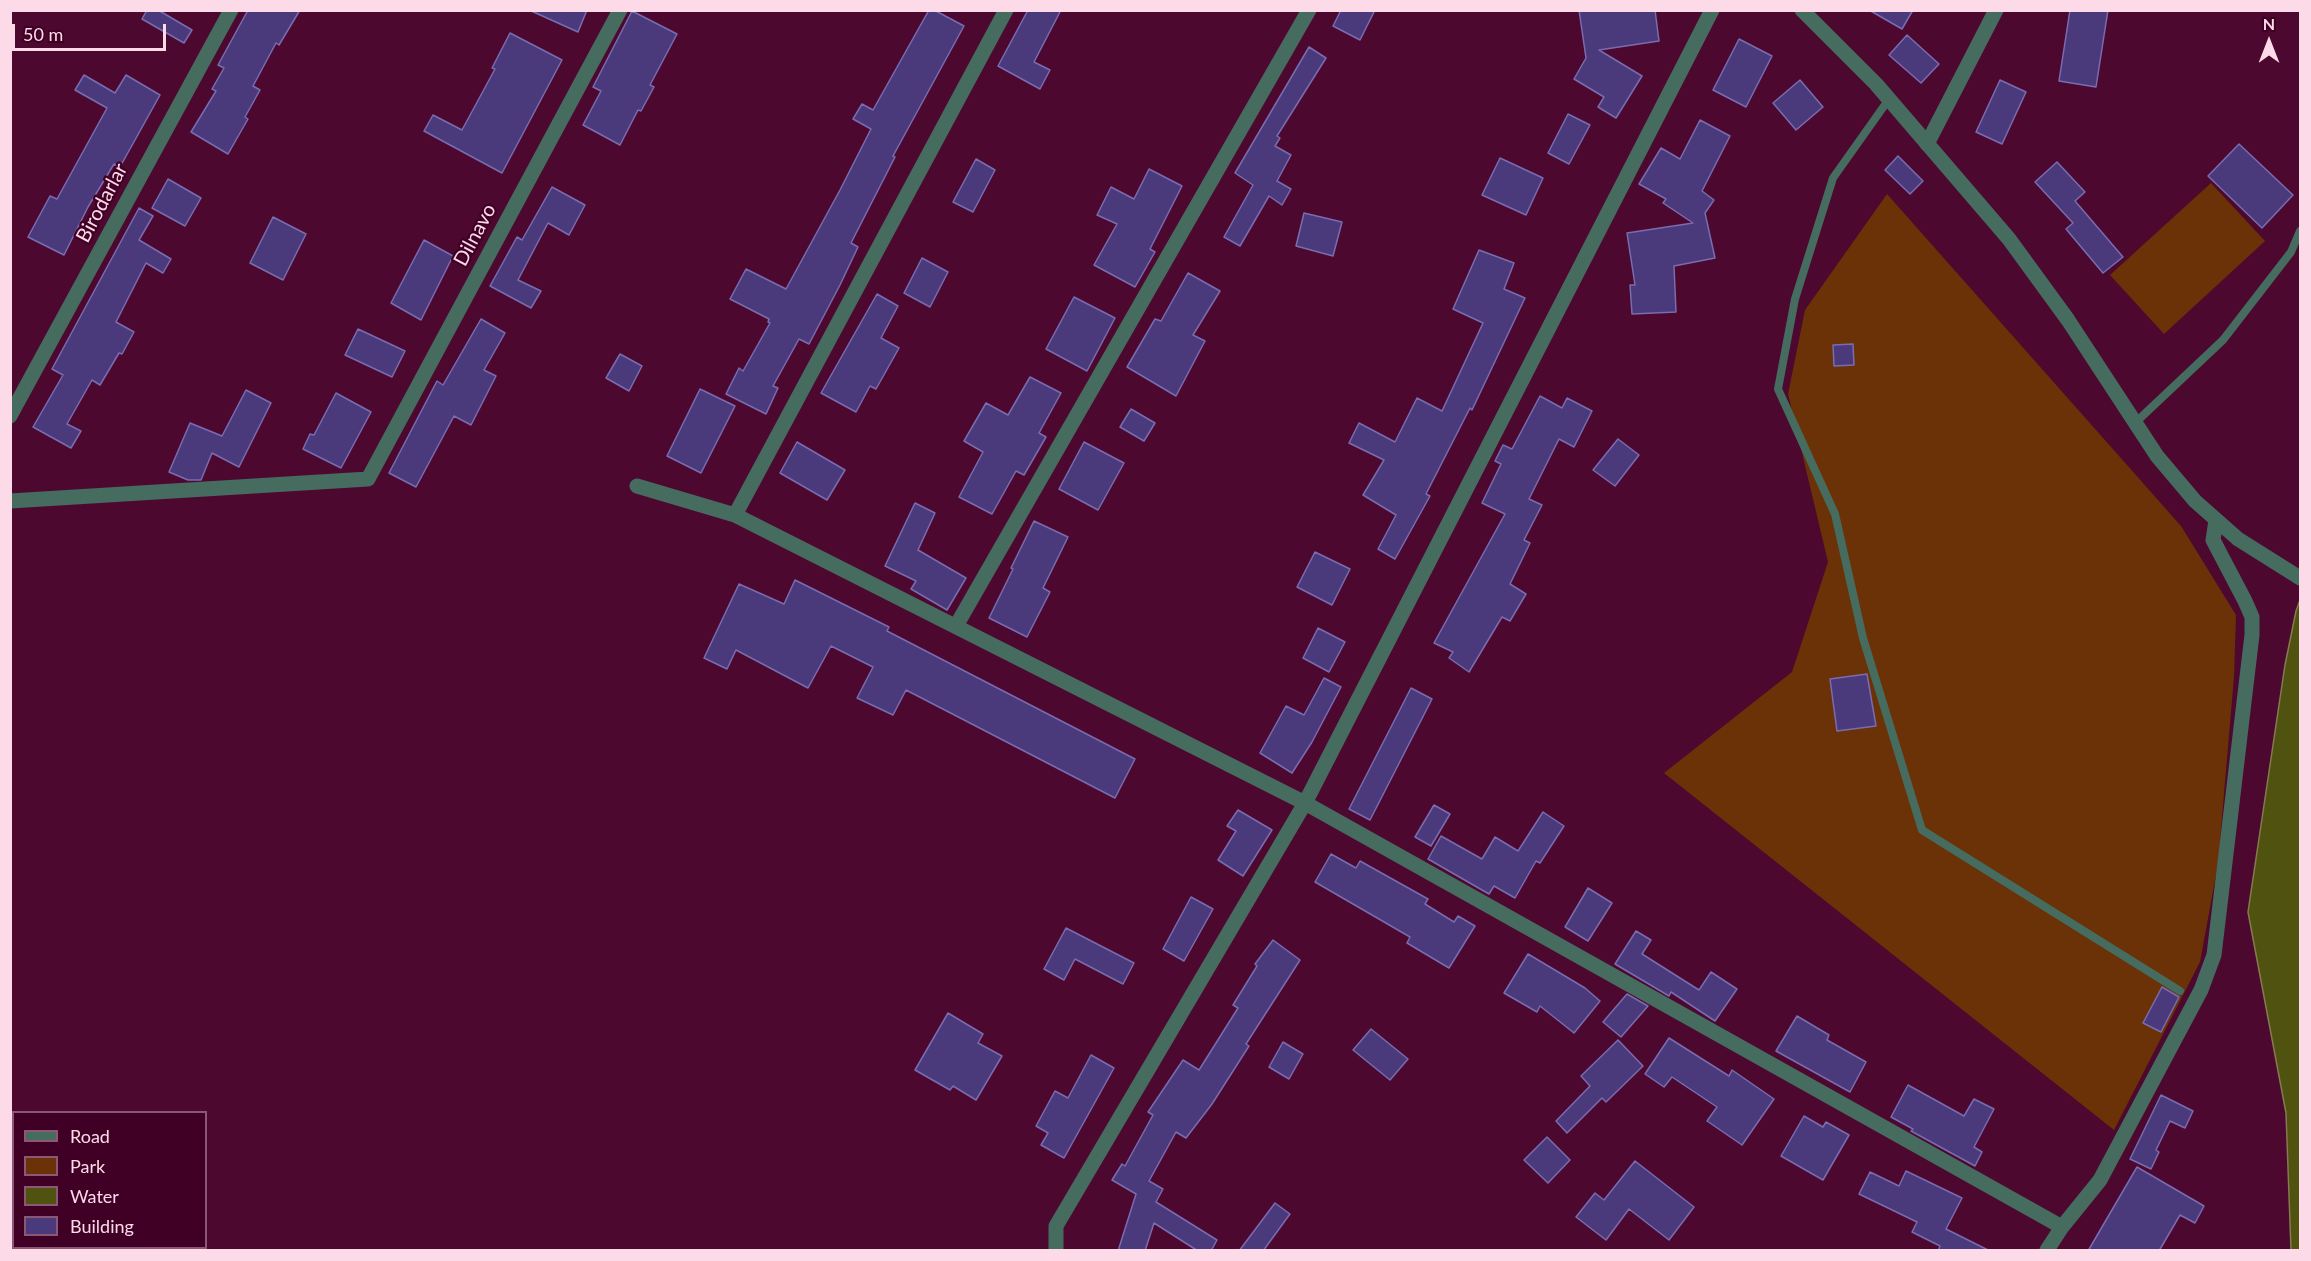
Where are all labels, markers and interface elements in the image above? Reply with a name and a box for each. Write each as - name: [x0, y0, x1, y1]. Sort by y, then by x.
- scale bar: [15, 12, 170, 50]
- north arrow: [2239, 12, 2299, 72]
- text: N: [2263, 14, 2275, 33]
- text: 50 m: [23, 23, 63, 45]
- street label: Birodarlar: [71, 159, 133, 247]
- street label: Dilnavo: [449, 200, 501, 270]
- legend: [12, 1111, 207, 1249]
- text: Road: [70, 1125, 110, 1147]
- text: Park: [70, 1155, 105, 1177]
- text: Water: [70, 1185, 119, 1207]
- text: Building: [70, 1215, 134, 1237]

